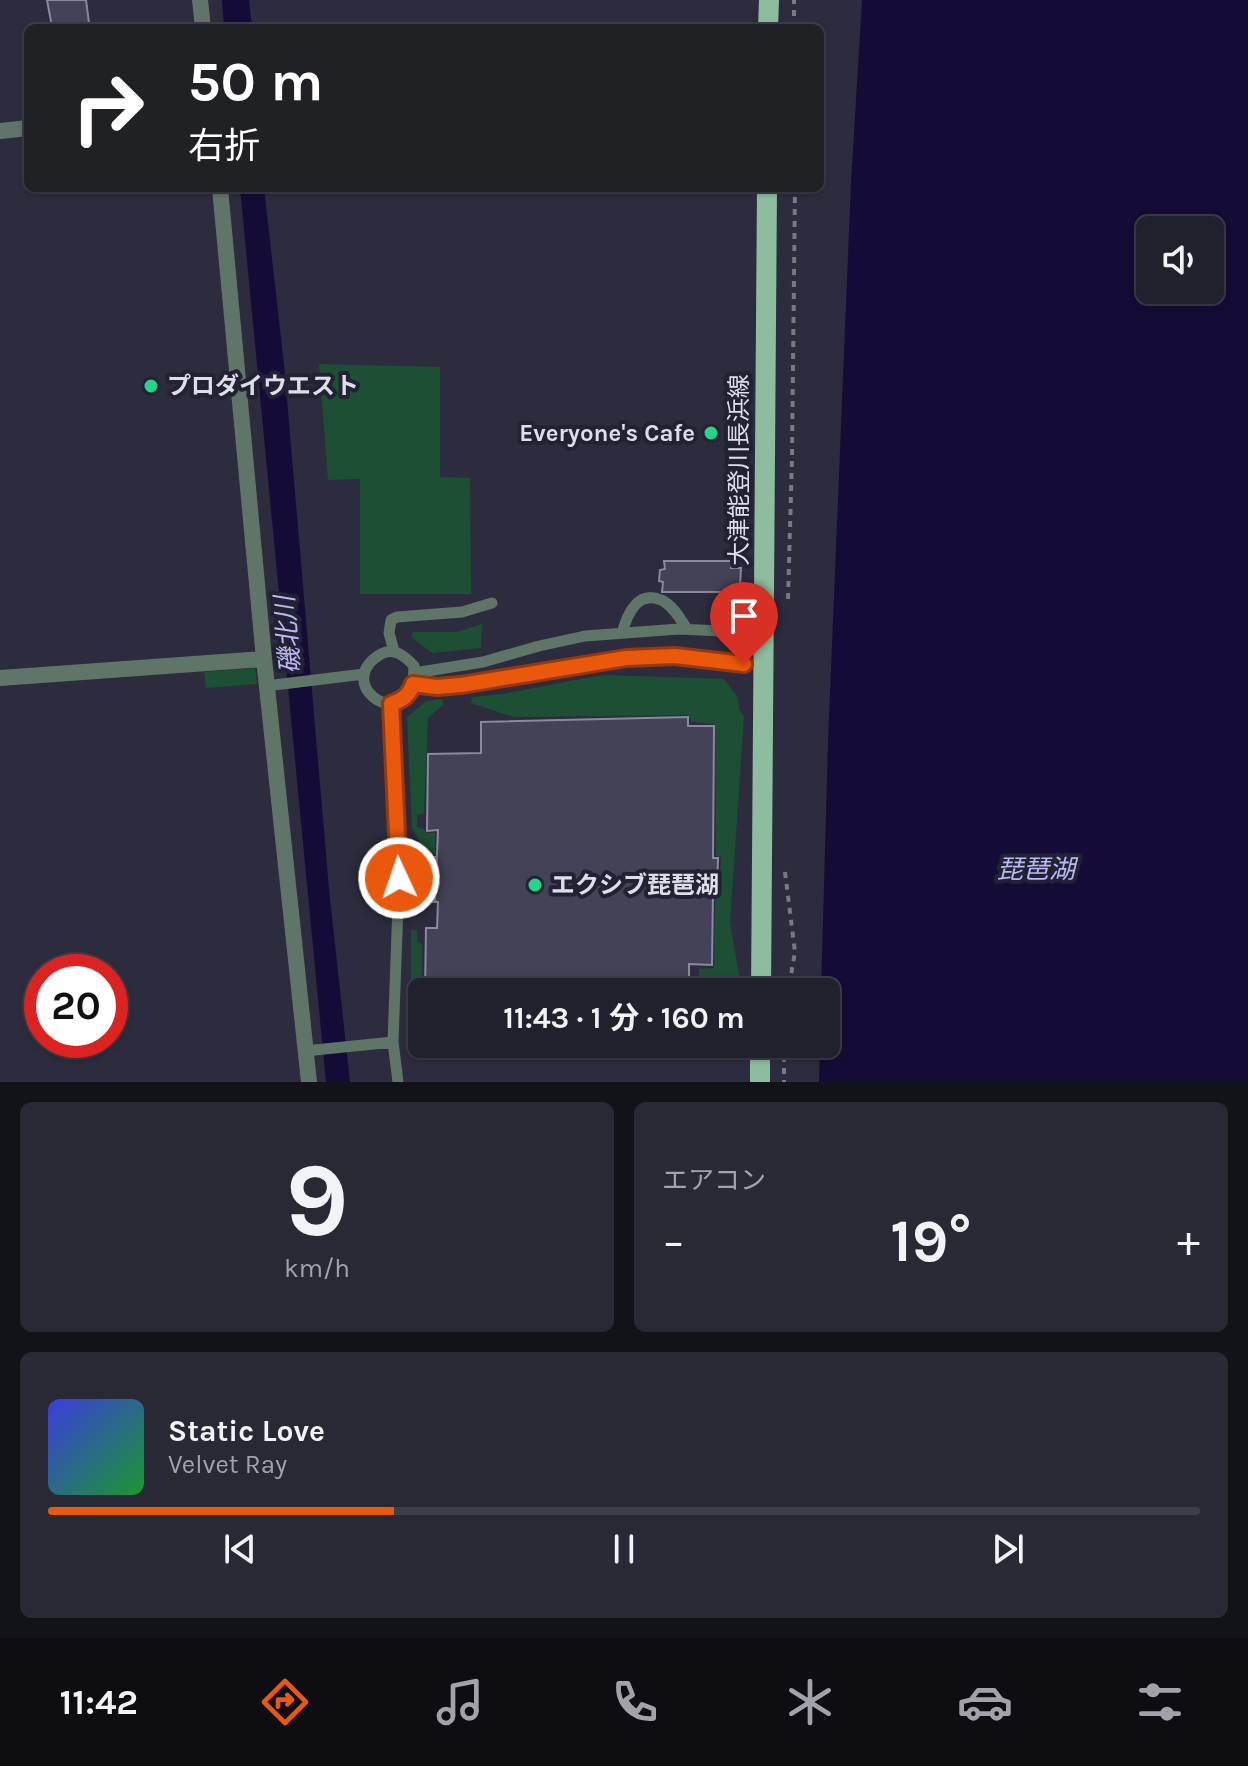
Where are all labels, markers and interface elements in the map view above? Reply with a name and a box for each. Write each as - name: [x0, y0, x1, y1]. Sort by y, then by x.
- text: 50 m: [188, 49, 323, 114]
- icon: right: [56, 56, 160, 160]
- text: 右折: [188, 125, 260, 167]
- map controls: [1136, 216, 1224, 304]
- button: sound: [1136, 216, 1224, 304]
- place label: プロダイウエスト: [167, 372, 359, 400]
- street label: 大津能登川長浜線: [725, 374, 753, 566]
- marker: プロダイウエスト: [142, 377, 160, 395]
- place label: Everyone's Cafe: [519, 419, 695, 447]
- marker: Everyone's Cafe: [702, 424, 720, 442]
- pin: [710, 582, 778, 664]
- water label: 磯北川: [269, 592, 307, 675]
- icon: arrive: [722, 594, 766, 638]
- position arrow: [357, 836, 441, 920]
- water label: 琵琶湖: [997, 854, 1079, 885]
- place label: エクシブ琵琶湖: [551, 871, 719, 899]
- marker: エクシブ琵琶湖: [526, 876, 544, 894]
- speed limit sign: 20: [24, 954, 128, 1058]
- text: 11:43 · 1 分 · 160 m: [503, 1000, 745, 1036]
- text: 9: [285, 1140, 349, 1261]
- text: エアコン: [662, 1165, 766, 1196]
- text: 19°: [890, 1206, 972, 1276]
- text: −: [662, 1216, 685, 1267]
- text: +: [1177, 1216, 1200, 1267]
- text: km/h: [284, 1253, 350, 1284]
- text: Static Love: [168, 1413, 325, 1449]
- text: Velvet Ray: [168, 1449, 287, 1480]
- icon: previous: [218, 1527, 262, 1571]
- icon: pause: [602, 1527, 646, 1571]
- icon: next: [986, 1527, 1030, 1571]
- icon: directions: [257, 1674, 313, 1730]
- icon: music: [432, 1674, 488, 1730]
- icon: phone: [607, 1674, 663, 1730]
- icon: climate: [782, 1674, 838, 1730]
- icon: car: [957, 1674, 1013, 1730]
- icon: filters: [1132, 1674, 1188, 1730]
- text: 11:42: [60, 1681, 138, 1723]

